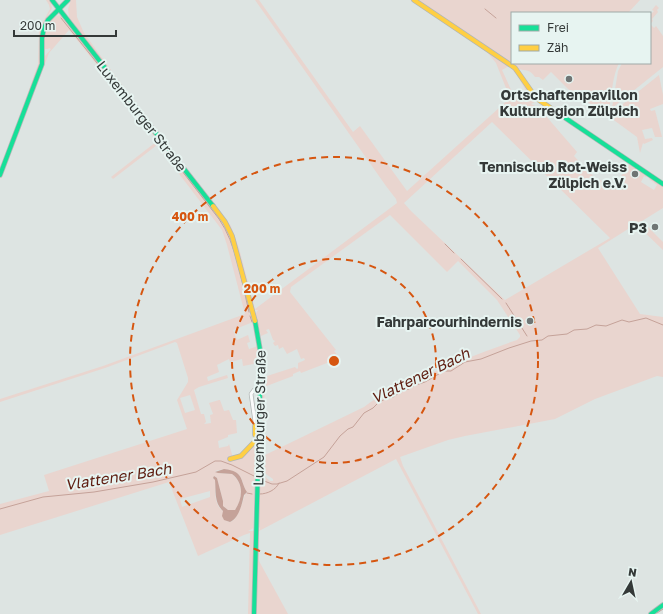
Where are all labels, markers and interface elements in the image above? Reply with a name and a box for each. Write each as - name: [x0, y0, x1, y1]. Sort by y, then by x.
- scale bar: [14, 12, 116, 38]
- legend: [511, 12, 651, 64]
- text: 200 m: [20, 18, 55, 33]
- text: Frei: [547, 20, 569, 35]
- text: Zäh: [547, 40, 568, 55]
- street label: Luxemburger Straße: [93, 57, 191, 175]
- marker: Ortschaftenpavillon Kulturregion Zülpich: [564, 74, 574, 84]
- place label: Ortschaftenpavillon Kulturregion Zülpich: [499, 86, 639, 119]
- place label: Tennisclub Rot-Weiss Zülpich e.V.: [479, 158, 627, 191]
- marker: Tennisclub Rot-Weiss Zülpich e.V.: [630, 169, 640, 179]
- text: 400 m: [172, 209, 208, 224]
- place label: P3: [629, 219, 647, 236]
- marker: P3: [650, 222, 660, 232]
- text: 200 m: [244, 281, 280, 296]
- place label: Fahrparcourhindernis: [376, 313, 522, 330]
- marker: Fahrparcourhindernis: [525, 316, 535, 326]
- water label: Vlattener Bach: [368, 343, 473, 407]
- street label: Luxemburger Straße: [249, 350, 269, 486]
- centre of rings: [327, 354, 341, 368]
- water label: Vlattener Bach: [64, 459, 173, 493]
- north arrow: [611, 562, 651, 602]
- text: N: [627, 565, 638, 579]

